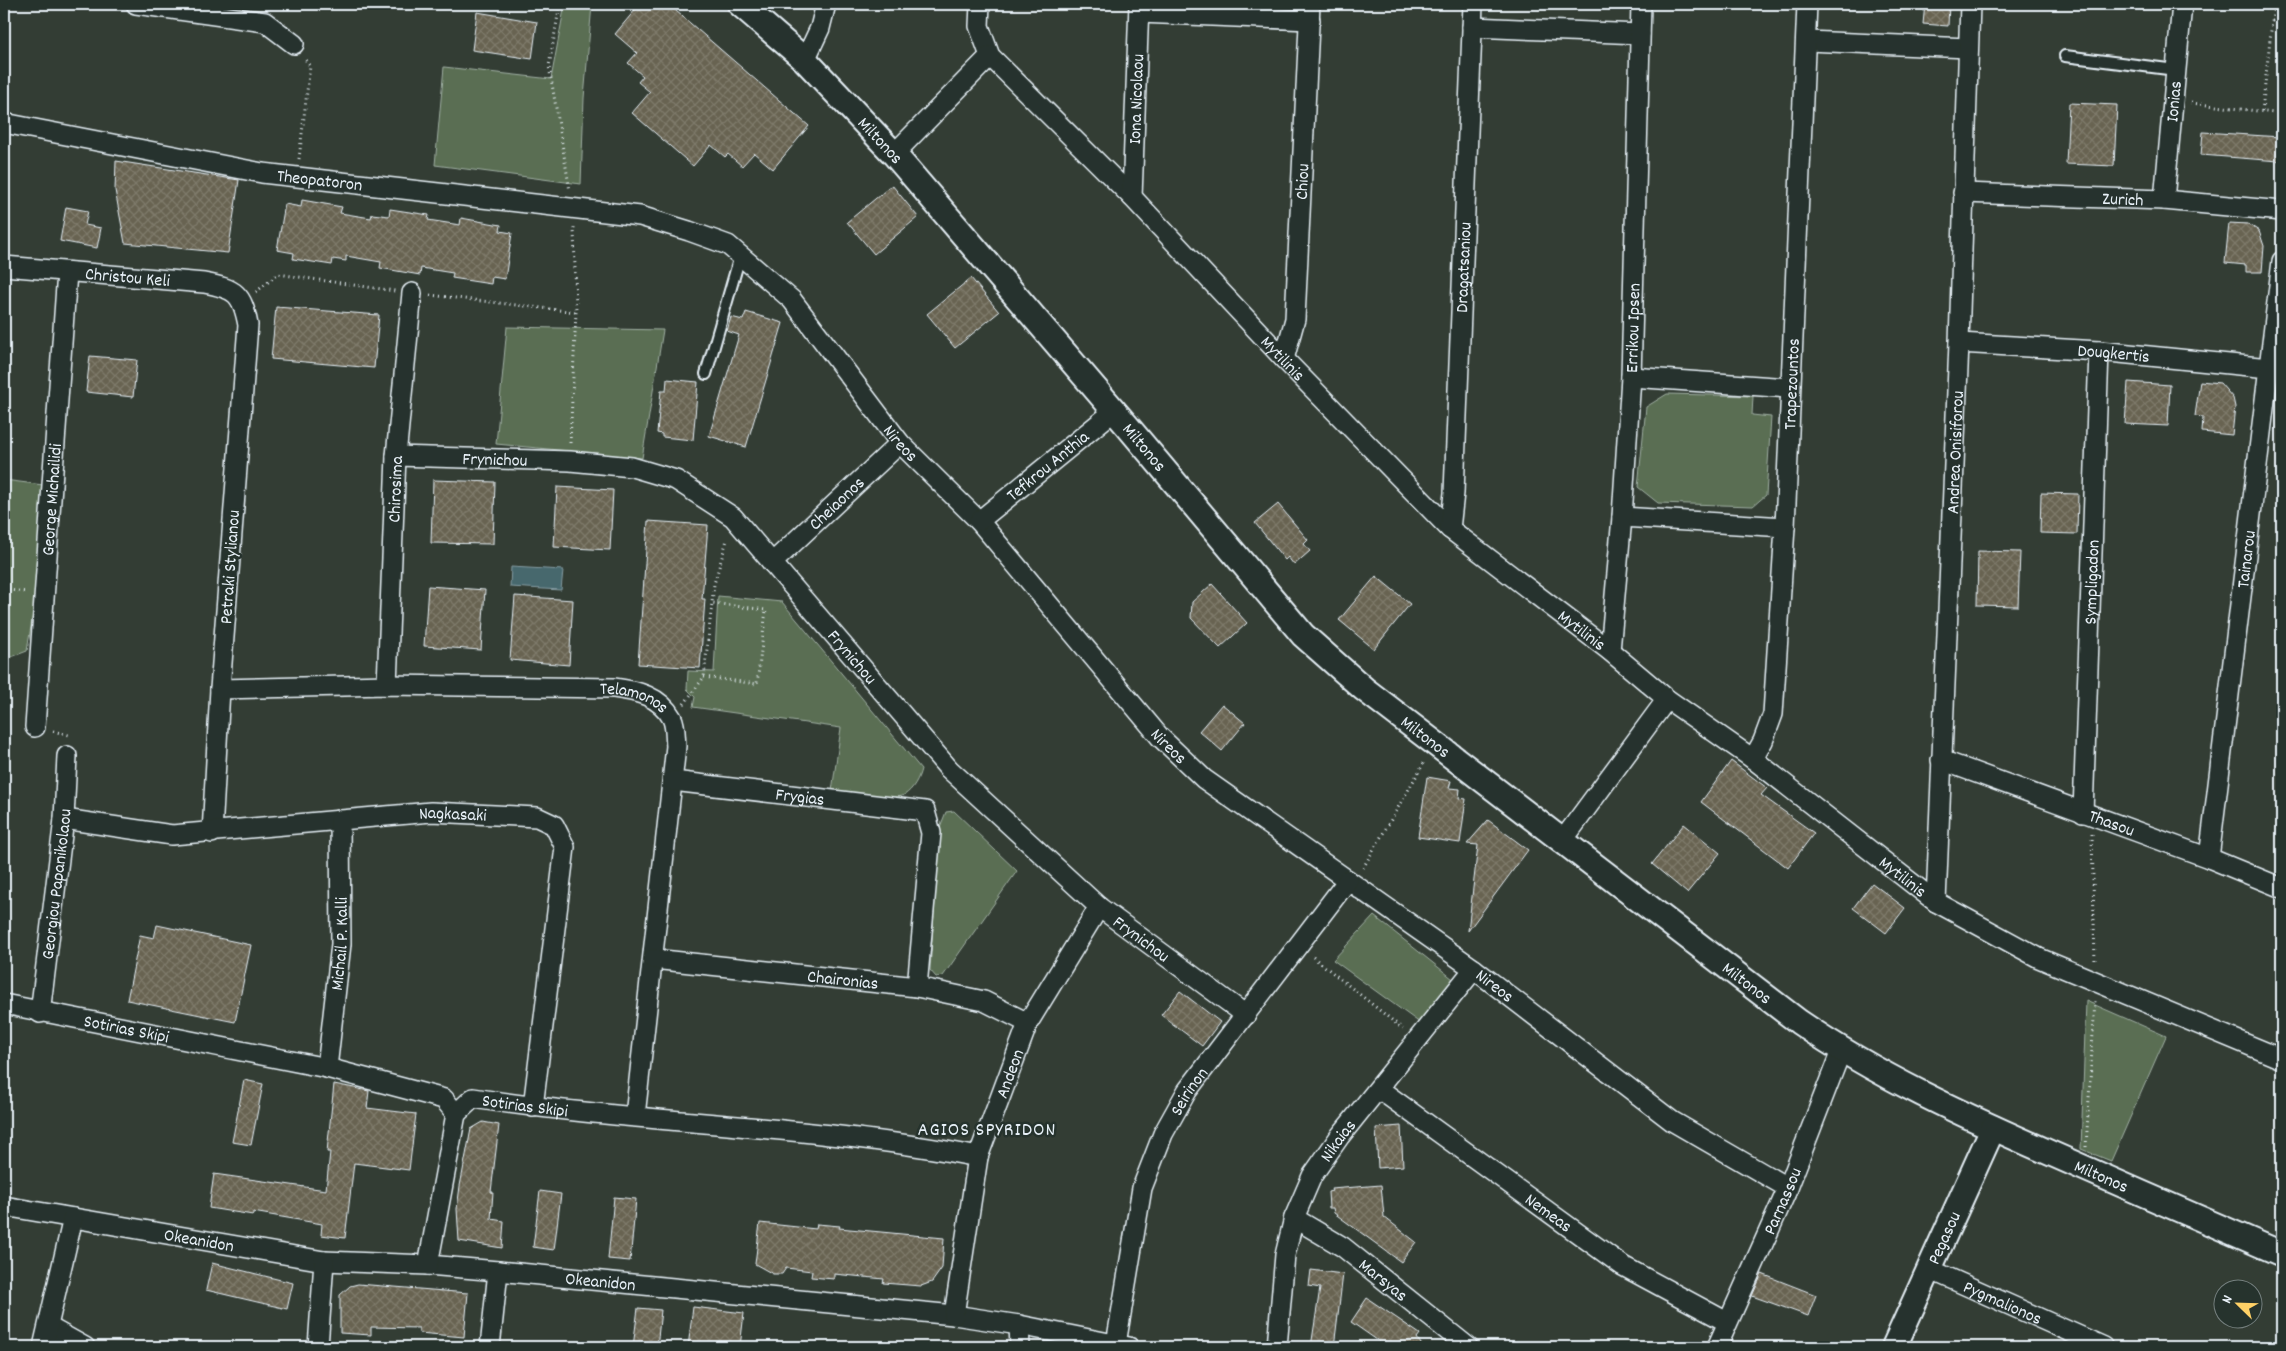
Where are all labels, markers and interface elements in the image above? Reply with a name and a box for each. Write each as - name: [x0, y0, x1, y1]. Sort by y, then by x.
- street label: Iona Nicolaou: [1124, 53, 1152, 145]
- street label: Ionias: [2161, 80, 2190, 123]
- street label: Miltonos: [850, 113, 908, 171]
- street label: Chiou: [1291, 163, 1317, 200]
- street label: Theopatoron: [275, 165, 364, 199]
- street label: Zurich: [2102, 188, 2144, 214]
- street label: Dragatsaniou: [1451, 222, 1480, 313]
- street label: Christou Keli: [84, 263, 171, 295]
- street label: Errikou Ipsen: [1621, 283, 1649, 373]
- street label: Mytilinis: [1254, 331, 1309, 388]
- street label: Trapezountos: [1779, 338, 1808, 430]
- street label: Dougkertis: [2077, 340, 2151, 371]
- street label: Andrea Onisiforou: [1942, 390, 1972, 515]
- street label: Miltonos: [1115, 419, 1171, 478]
- street label: Nireos: [876, 420, 922, 469]
- street label: Tefkrou Anthia: [1002, 426, 1096, 509]
- street label: George Michailidi: [37, 443, 70, 557]
- street label: Frynichou: [462, 448, 528, 475]
- street label: Chirosima: [383, 455, 411, 523]
- street label: Cheiaonos: [804, 472, 872, 537]
- street label: Petraki Stylianou: [215, 509, 248, 625]
- street label: Tainarou: [2232, 529, 2264, 590]
- street label: Sympligadon: [2080, 539, 2107, 625]
- street label: Mytilinis: [1551, 605, 1610, 658]
- street label: Frynichou: [820, 625, 881, 691]
- street label: Telamonos: [600, 678, 673, 720]
- street label: Miltonos: [1394, 711, 1454, 766]
- street label: Nireos: [1143, 724, 1191, 771]
- street label: Frygias: [774, 783, 826, 814]
- street label: Nagkasaki: [418, 802, 487, 830]
- street label: Thasou: [2085, 805, 2138, 845]
- street label: Georgiou Papanikolaou: [37, 808, 79, 961]
- street label: Mytilinis: [1872, 852, 1931, 905]
- street label: Michail P. Kalli: [326, 897, 356, 992]
- street label: Frynichou: [1107, 911, 1174, 970]
- street label: Miltonos: [1716, 957, 1776, 1012]
- street label: Nireos: [1469, 964, 1518, 1010]
- street label: Chaironias: [806, 965, 879, 998]
- street label: Sotirias Skipi: [81, 1010, 171, 1051]
- street label: Andeon: [991, 1046, 1032, 1103]
- street label: Seirinon: [1165, 1063, 1216, 1121]
- street label: Sotirias Skipi: [480, 1090, 569, 1125]
- street label: Nikaias: [1315, 1115, 1363, 1168]
- district label: AGIOS SPYRIDON: [918, 1117, 1056, 1145]
- street label: Miltonos: [2070, 1155, 2132, 1201]
- street label: Parnassou: [1759, 1164, 1810, 1239]
- street label: Nemeas: [1519, 1189, 1576, 1240]
- street label: Pegasou: [1923, 1208, 1969, 1269]
- street label: Okeanidon: [162, 1224, 236, 1260]
- street label: Marsyas: [1352, 1254, 1412, 1309]
- street label: Okeanidon: [564, 1268, 637, 1299]
- street label: Pygmalionos: [1959, 1276, 2045, 1333]
- north arrow: [2214, 1278, 2264, 1328]
- text: N: [2217, 1293, 2238, 1307]

